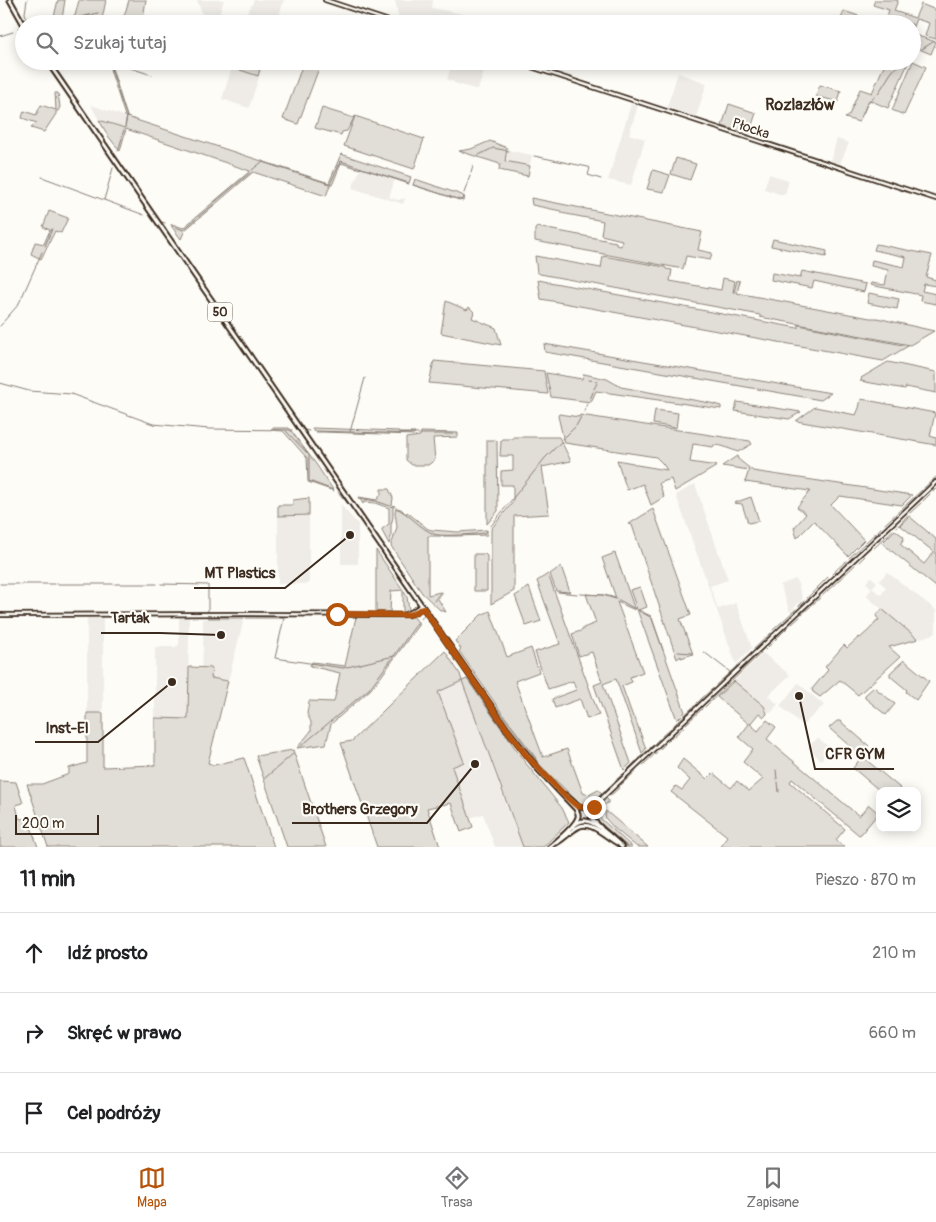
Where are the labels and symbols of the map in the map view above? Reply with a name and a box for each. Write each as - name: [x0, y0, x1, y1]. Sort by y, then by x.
- district label: Rozlazłów: [765, 95, 835, 115]
- street label: Płocka: [730, 114, 772, 142]
- road number: 50: [208, 302, 232, 322]
- callout: MT Plastics: [194, 558, 285, 588]
- text: MT Plastics: [205, 564, 276, 583]
- callout: Tartak: [101, 603, 160, 633]
- route start: [326, 603, 349, 626]
- text: Tartak: [109, 609, 150, 628]
- callout: Inst-El: [35, 712, 98, 742]
- text: Inst-El: [46, 719, 88, 738]
- callout: CFR GYM: [815, 739, 894, 769]
- text: CFR GYM: [825, 745, 885, 764]
- callout: Brothers Grzegory: [292, 793, 427, 823]
- route end: [583, 796, 606, 819]
- text: Brothers Grzegory: [302, 800, 418, 819]
- scale bar: [15, 812, 99, 835]

